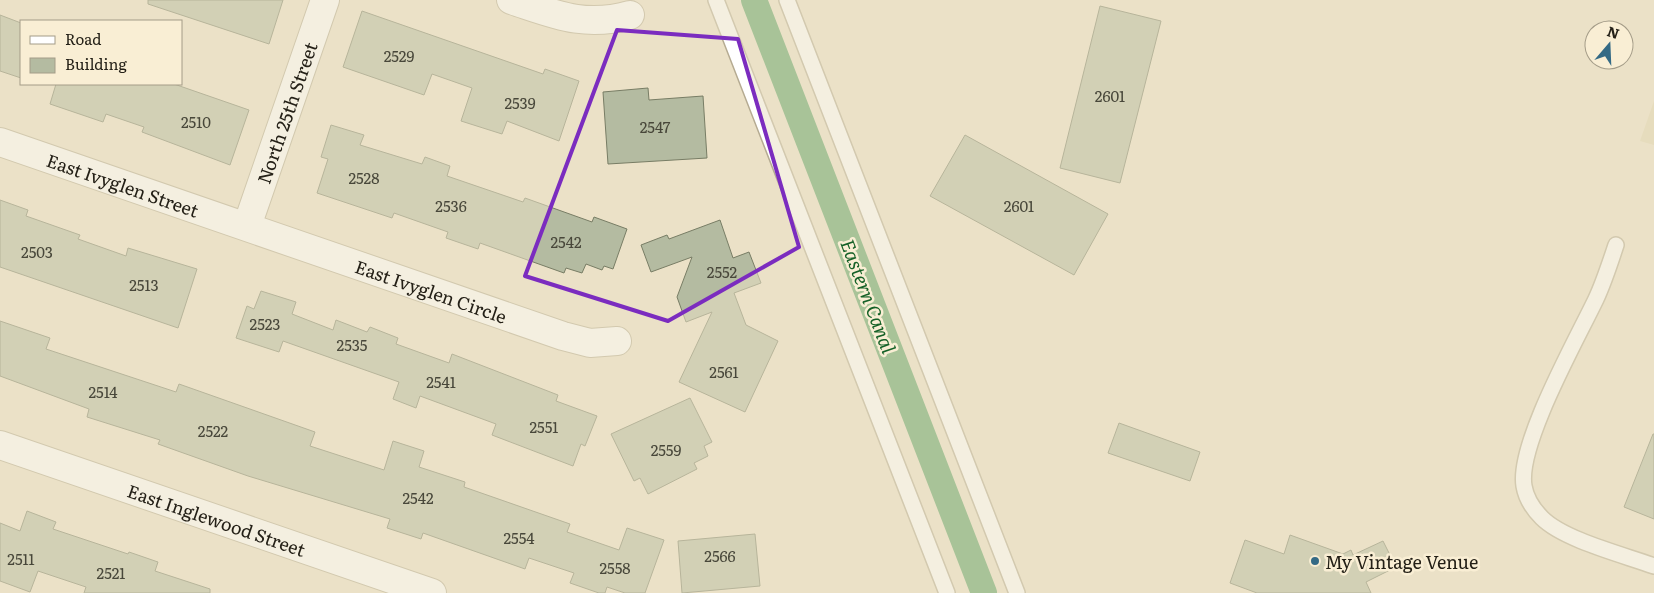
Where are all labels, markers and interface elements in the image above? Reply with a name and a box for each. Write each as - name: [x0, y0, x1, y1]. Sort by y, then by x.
- legend: [20, 20, 182, 85]
- north arrow: [1584, 20, 1634, 70]
- text: N: [1605, 20, 1623, 43]
- text: Road: [65, 27, 101, 50]
- street label: North 25th Street: [249, 37, 323, 187]
- house number: 2529: [384, 44, 414, 67]
- text: Building: [65, 52, 127, 75]
- house number: 2601: [1095, 84, 1125, 107]
- house number: 2539: [504, 91, 536, 114]
- house number: 2510: [181, 110, 211, 133]
- house number: 2547: [640, 115, 671, 138]
- street label: East Ivyglen Street: [43, 146, 203, 223]
- house number: 2528: [349, 166, 379, 189]
- house number: 2536: [435, 194, 467, 217]
- house number: 2601: [1004, 194, 1034, 217]
- house number: 2542: [550, 230, 582, 253]
- water label: Eastern Canal: [834, 235, 904, 358]
- house number: 2503: [21, 240, 53, 263]
- street label: East Ivyglen Circle: [352, 252, 511, 329]
- house number: 2552: [707, 260, 738, 283]
- house number: 2513: [129, 273, 159, 296]
- house number: 2523: [250, 312, 280, 335]
- house number: 2535: [337, 333, 368, 356]
- house number: 2561: [709, 360, 739, 383]
- house number: 2541: [426, 370, 456, 393]
- house number: 2514: [89, 380, 118, 403]
- house number: 2551: [530, 415, 558, 438]
- house number: 2522: [198, 419, 229, 442]
- house number: 2559: [651, 438, 681, 461]
- street label: East Inglewood Street: [124, 476, 310, 562]
- house number: 2542: [402, 486, 434, 509]
- house number: 2554: [503, 526, 535, 549]
- house number: 2566: [704, 544, 736, 567]
- house number: 2511: [7, 547, 35, 570]
- place label: My Vintage Venue: [1325, 548, 1478, 575]
- marker: My Vintage Venue: [1309, 555, 1321, 567]
- house number: 2558: [599, 556, 631, 579]
- house number: 2521: [97, 561, 125, 584]

